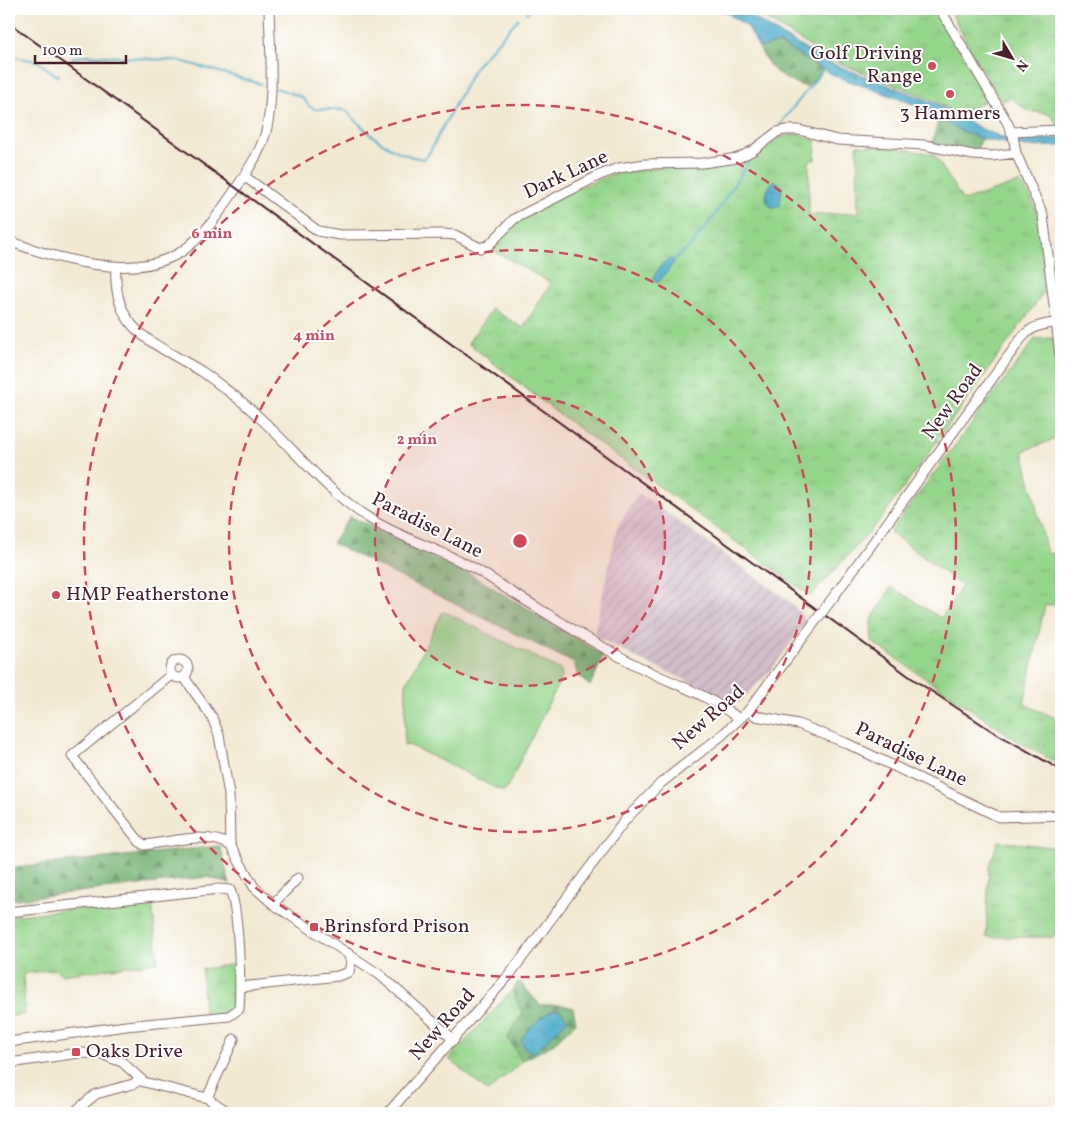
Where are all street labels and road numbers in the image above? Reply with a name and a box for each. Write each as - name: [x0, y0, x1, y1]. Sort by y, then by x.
- street label: Dark Lane: [519, 143, 613, 207]
- street label: New Road: [916, 358, 990, 446]
- street label: Paradise Lane: [366, 486, 488, 566]
- street label: New Road: [667, 679, 751, 757]
- street label: Paradise Lane: [850, 716, 972, 794]
- street label: New Road: [404, 983, 482, 1067]

